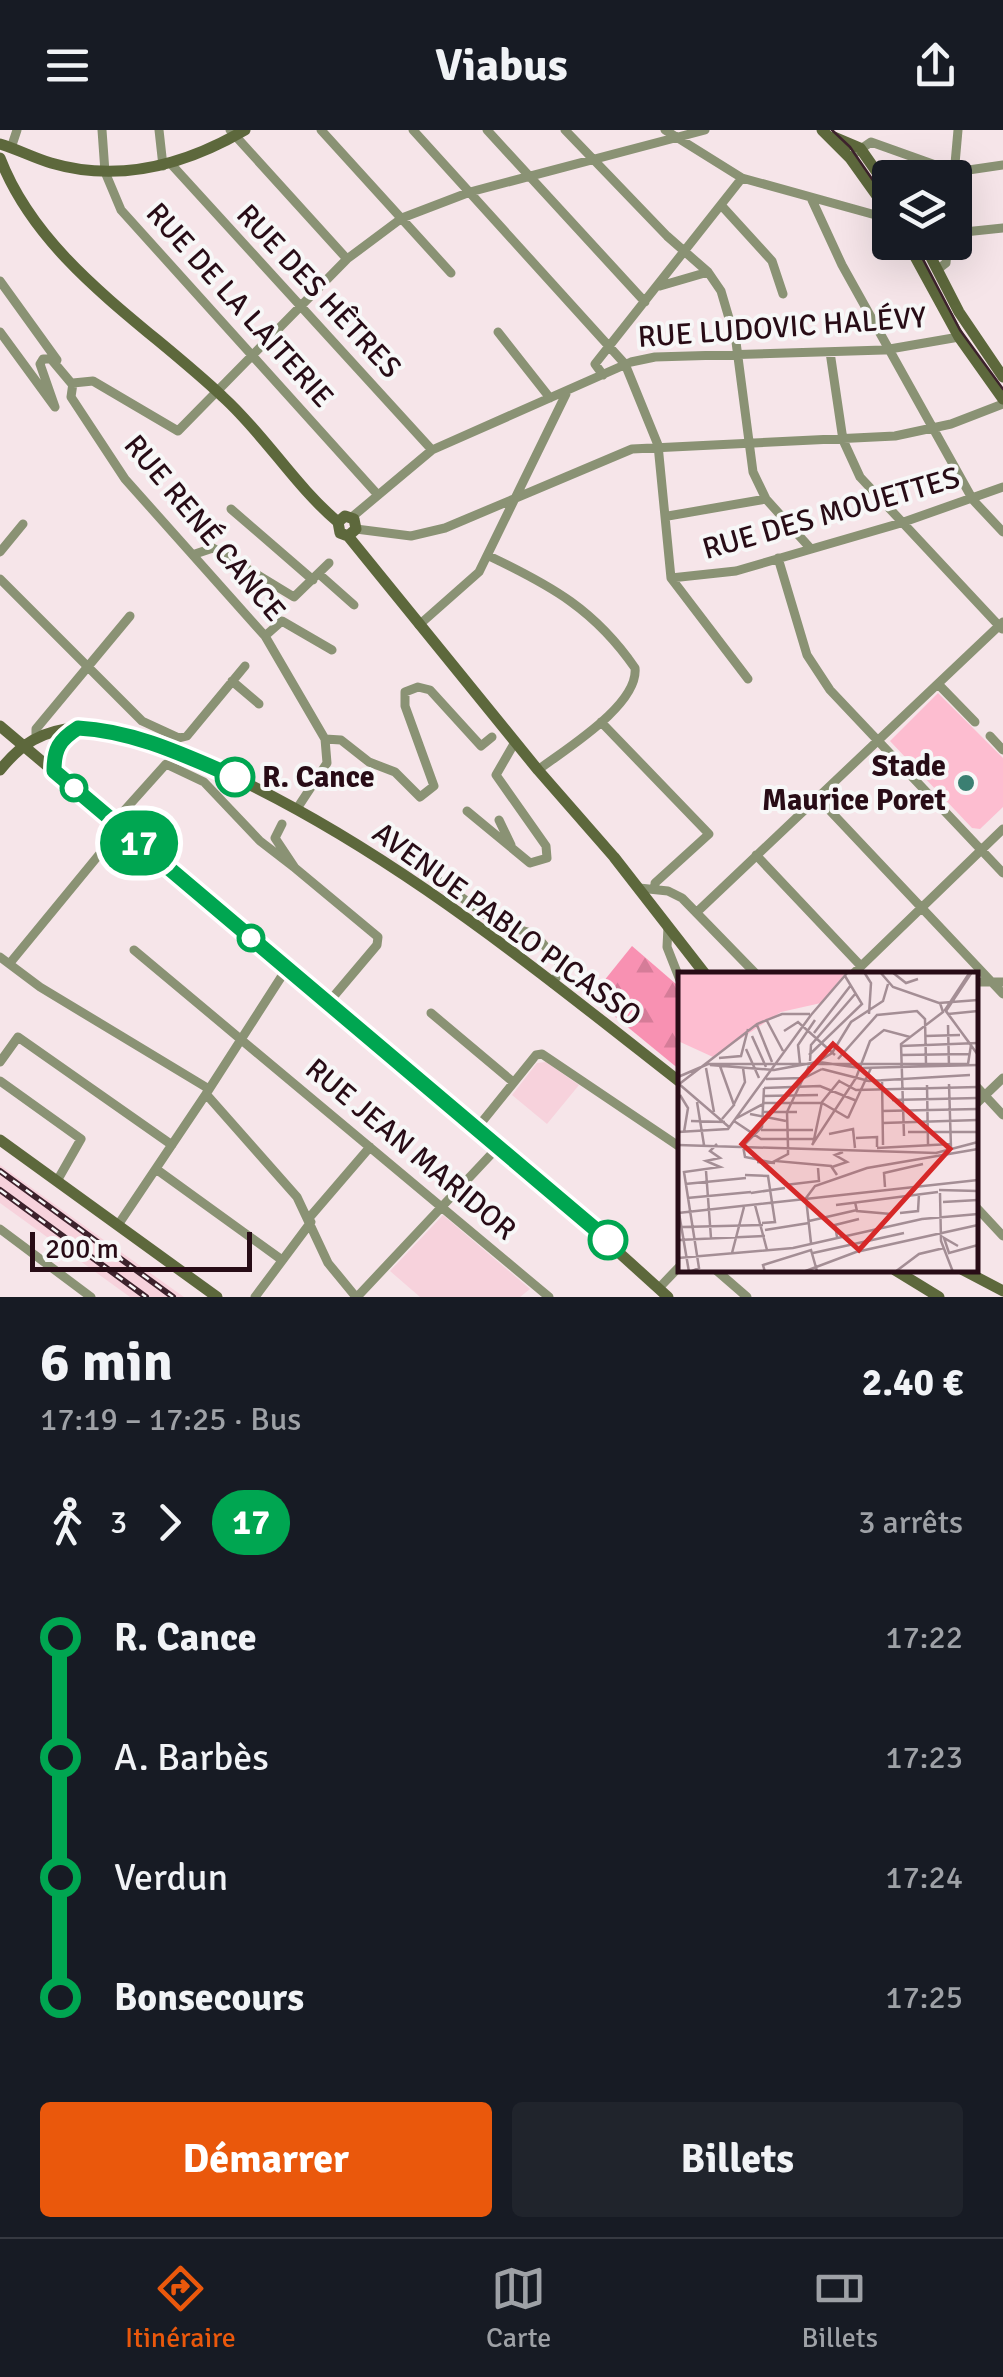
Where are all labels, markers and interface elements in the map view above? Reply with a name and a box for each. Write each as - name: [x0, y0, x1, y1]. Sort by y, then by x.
- icon: menu: [40, 38, 95, 93]
- text: Viabus: [435, 38, 568, 93]
- icon: share: [908, 38, 963, 93]
- map controls: [872, 160, 972, 260]
- button: layers: [872, 160, 972, 260]
- street label: RUE DE LA LAITERIE: [138, 195, 341, 415]
- street label: RUE DES HÊTRES: [229, 197, 409, 386]
- street label: RUE LUDOVIC HALÉVY: [637, 299, 927, 356]
- street label: RUE RENÉ CANCE: [116, 428, 293, 629]
- street label: RUE DES MOUETTES: [698, 459, 964, 568]
- place label: Stade Maurice Poret: [762, 748, 946, 819]
- marker: R. Cance: [216, 758, 254, 796]
- place label: R. Cance: [262, 759, 375, 796]
- marker: Stade Maurice Poret: [955, 772, 977, 794]
- unlabelled marker: [61, 775, 87, 801]
- line badge: 17: [94, 810, 184, 876]
- street label: AVENUE PABLO PICASSO: [365, 814, 648, 1034]
- text: 17: [120, 822, 158, 865]
- unlabelled marker: [238, 925, 264, 951]
- inset map: [678, 972, 978, 1272]
- street label: RUE JEAN MARIDOR: [298, 1050, 524, 1248]
- unlabelled marker: [589, 1221, 627, 1259]
- scale bar: [30, 1227, 252, 1272]
- text: 200 m: [45, 1232, 119, 1266]
- text: 6 min: [40, 1328, 173, 1396]
- text: 2.40 €: [862, 1359, 963, 1406]
- text: 17:19 – 17:25 · Bus: [40, 1400, 301, 1439]
- icon: walk: [40, 1495, 95, 1550]
- icon: forward: [142, 1495, 197, 1550]
- text: 17: [232, 1501, 270, 1544]
- text: 3: [110, 1503, 127, 1542]
- text: 3 arrêts: [858, 1503, 963, 1542]
- text: R. Cance: [114, 1614, 257, 1661]
- text: 17:22: [885, 1618, 963, 1657]
- text: A. Barbès: [114, 1734, 269, 1781]
- text: 17:23: [885, 1738, 963, 1777]
- text: Verdun: [114, 1854, 228, 1901]
- text: 17:24: [885, 1858, 963, 1897]
- text: Bonsecours: [114, 1974, 304, 2021]
- text: 17:25: [885, 1978, 963, 2017]
- button: Démarrer: [40, 2102, 492, 2217]
- button: Billets: [512, 2102, 963, 2217]
- tab: Itinéraire: [125, 2261, 236, 2355]
- tab: Carte: [486, 2261, 551, 2355]
- tab: Billets: [801, 2261, 878, 2355]

